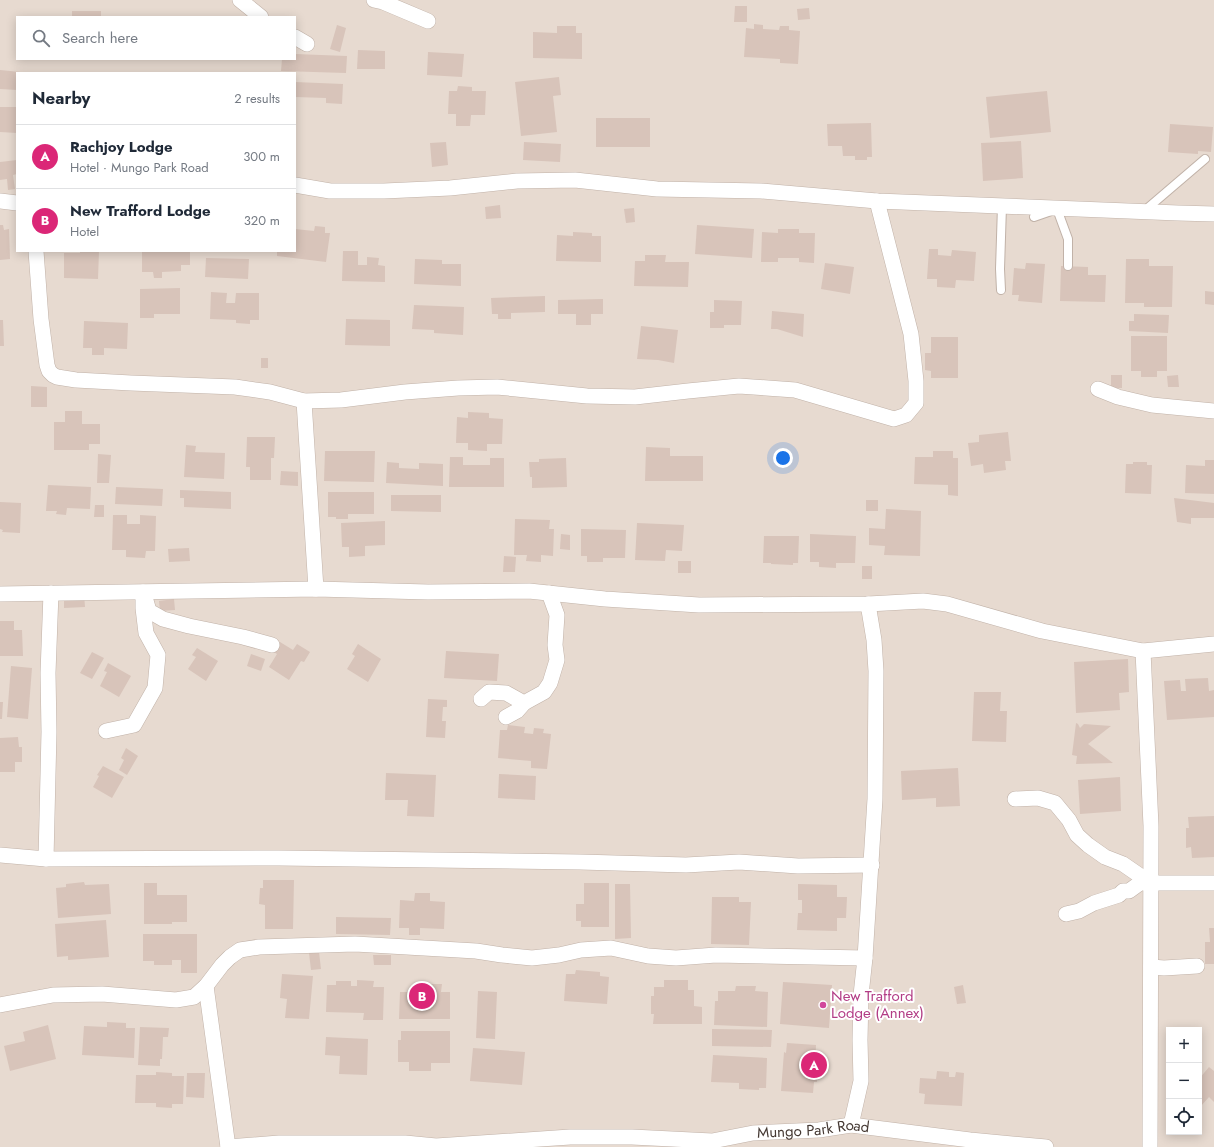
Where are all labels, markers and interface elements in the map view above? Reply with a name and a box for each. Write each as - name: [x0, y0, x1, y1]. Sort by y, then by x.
- search box: [16, 16, 296, 60]
- icon: search: [30, 27, 52, 49]
- text: Search here: [62, 27, 138, 49]
- text: Nearby: [32, 86, 90, 110]
- text: 2 results: [234, 89, 280, 108]
- text: Rachjoy Lodge: [70, 136, 173, 158]
- text: A: [40, 147, 50, 166]
- text: 300 m: [243, 147, 280, 166]
- text: Hotel · Mungo Park Road: [70, 158, 209, 177]
- text: New Trafford Lodge: [70, 200, 211, 222]
- text: B: [41, 211, 49, 230]
- text: 320 m: [244, 211, 280, 230]
- text: Hotel: [70, 222, 99, 241]
- your location: [773, 448, 793, 468]
- pin: B: [409, 981, 435, 1011]
- place label: New Trafford Lodge (Annex): [831, 985, 924, 1024]
- marker: New Trafford Lodge (Annex): [818, 1000, 828, 1010]
- map controls: [1166, 1027, 1202, 1135]
- button: +: [1166, 1027, 1202, 1063]
- pin: A: [801, 1050, 827, 1080]
- button: −: [1166, 1063, 1202, 1099]
- button: locate: [1166, 1099, 1202, 1135]
- street label: Mungo Park Road: [757, 1114, 871, 1144]

